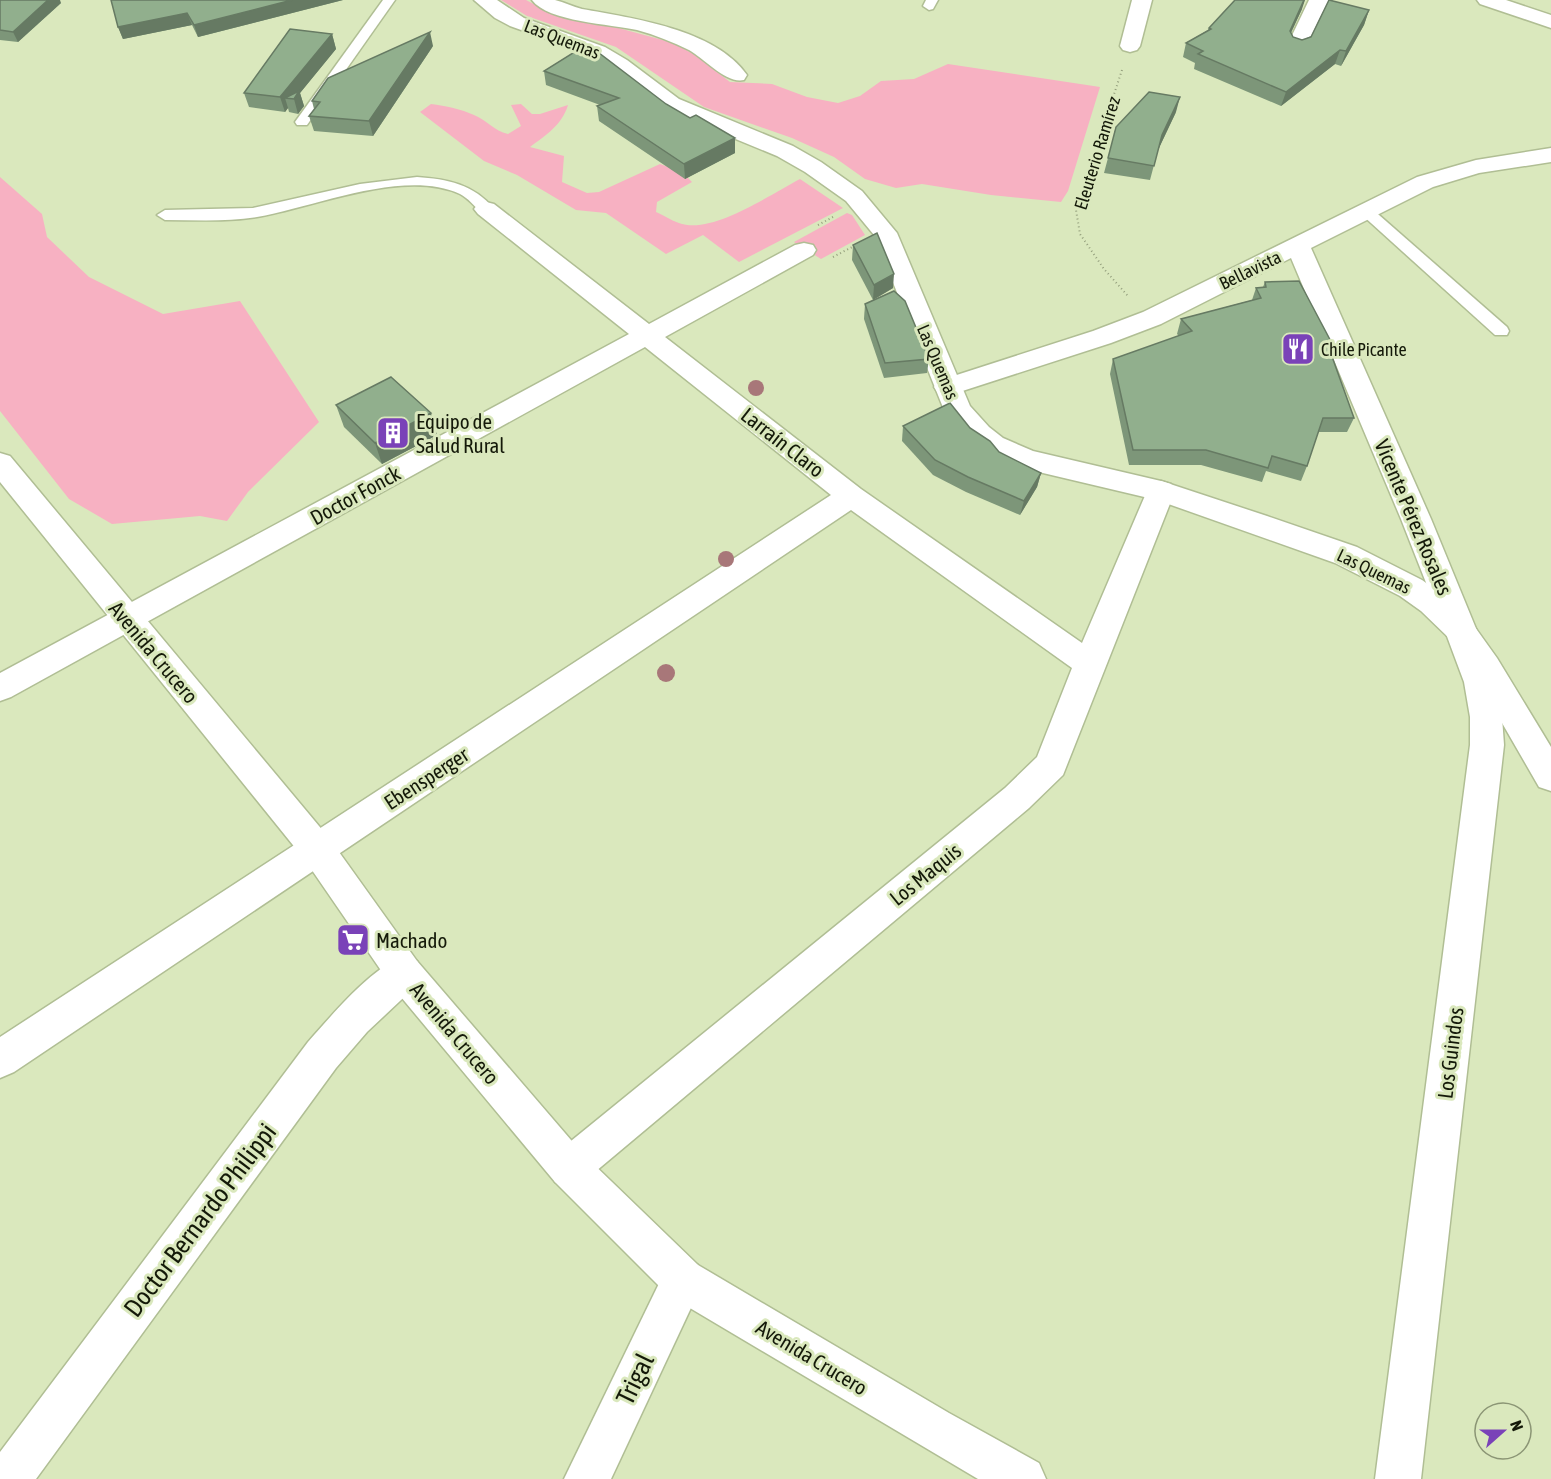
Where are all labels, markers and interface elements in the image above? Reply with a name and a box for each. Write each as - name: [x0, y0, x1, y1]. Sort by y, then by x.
- street label: Las Quemas: [521, 15, 603, 63]
- street label: Eleuterio Ramírez: [1070, 93, 1124, 212]
- street label: Bellavista: [1216, 246, 1284, 294]
- street label: Las Quemas: [913, 321, 963, 403]
- restaurant icon: Chile Picante: [1280, 331, 1316, 367]
- place label: Chile Picante: [1321, 339, 1407, 360]
- street label: Larraín Claro: [737, 402, 829, 482]
- place label: Equipo de Salud Rural: [416, 409, 505, 457]
- building icon: Equipo de Salud Rural: [375, 415, 411, 451]
- street label: Vicente Pérez Rosales: [1370, 436, 1458, 598]
- street label: Doctor Fonck: [306, 460, 404, 530]
- street label: Las Quemas: [1334, 544, 1414, 598]
- street label: Avenida Crucero: [105, 596, 203, 708]
- street label: Ebensperger: [379, 742, 473, 814]
- street label: Los Maquis: [885, 838, 965, 910]
- supermarket icon: Machado: [335, 922, 371, 958]
- place label: Machado: [376, 928, 447, 952]
- street label: Avenida Crucero: [406, 977, 504, 1089]
- street label: Los Guindos: [1432, 1006, 1468, 1100]
- street label: Doctor Bernardo Philippi: [118, 1117, 282, 1323]
- street label: Avenida Crucero: [752, 1315, 872, 1399]
- street label: Trigal: [610, 1348, 660, 1409]
- north arrow: [1473, 1401, 1533, 1461]
- text: N: [1507, 1418, 1527, 1433]

